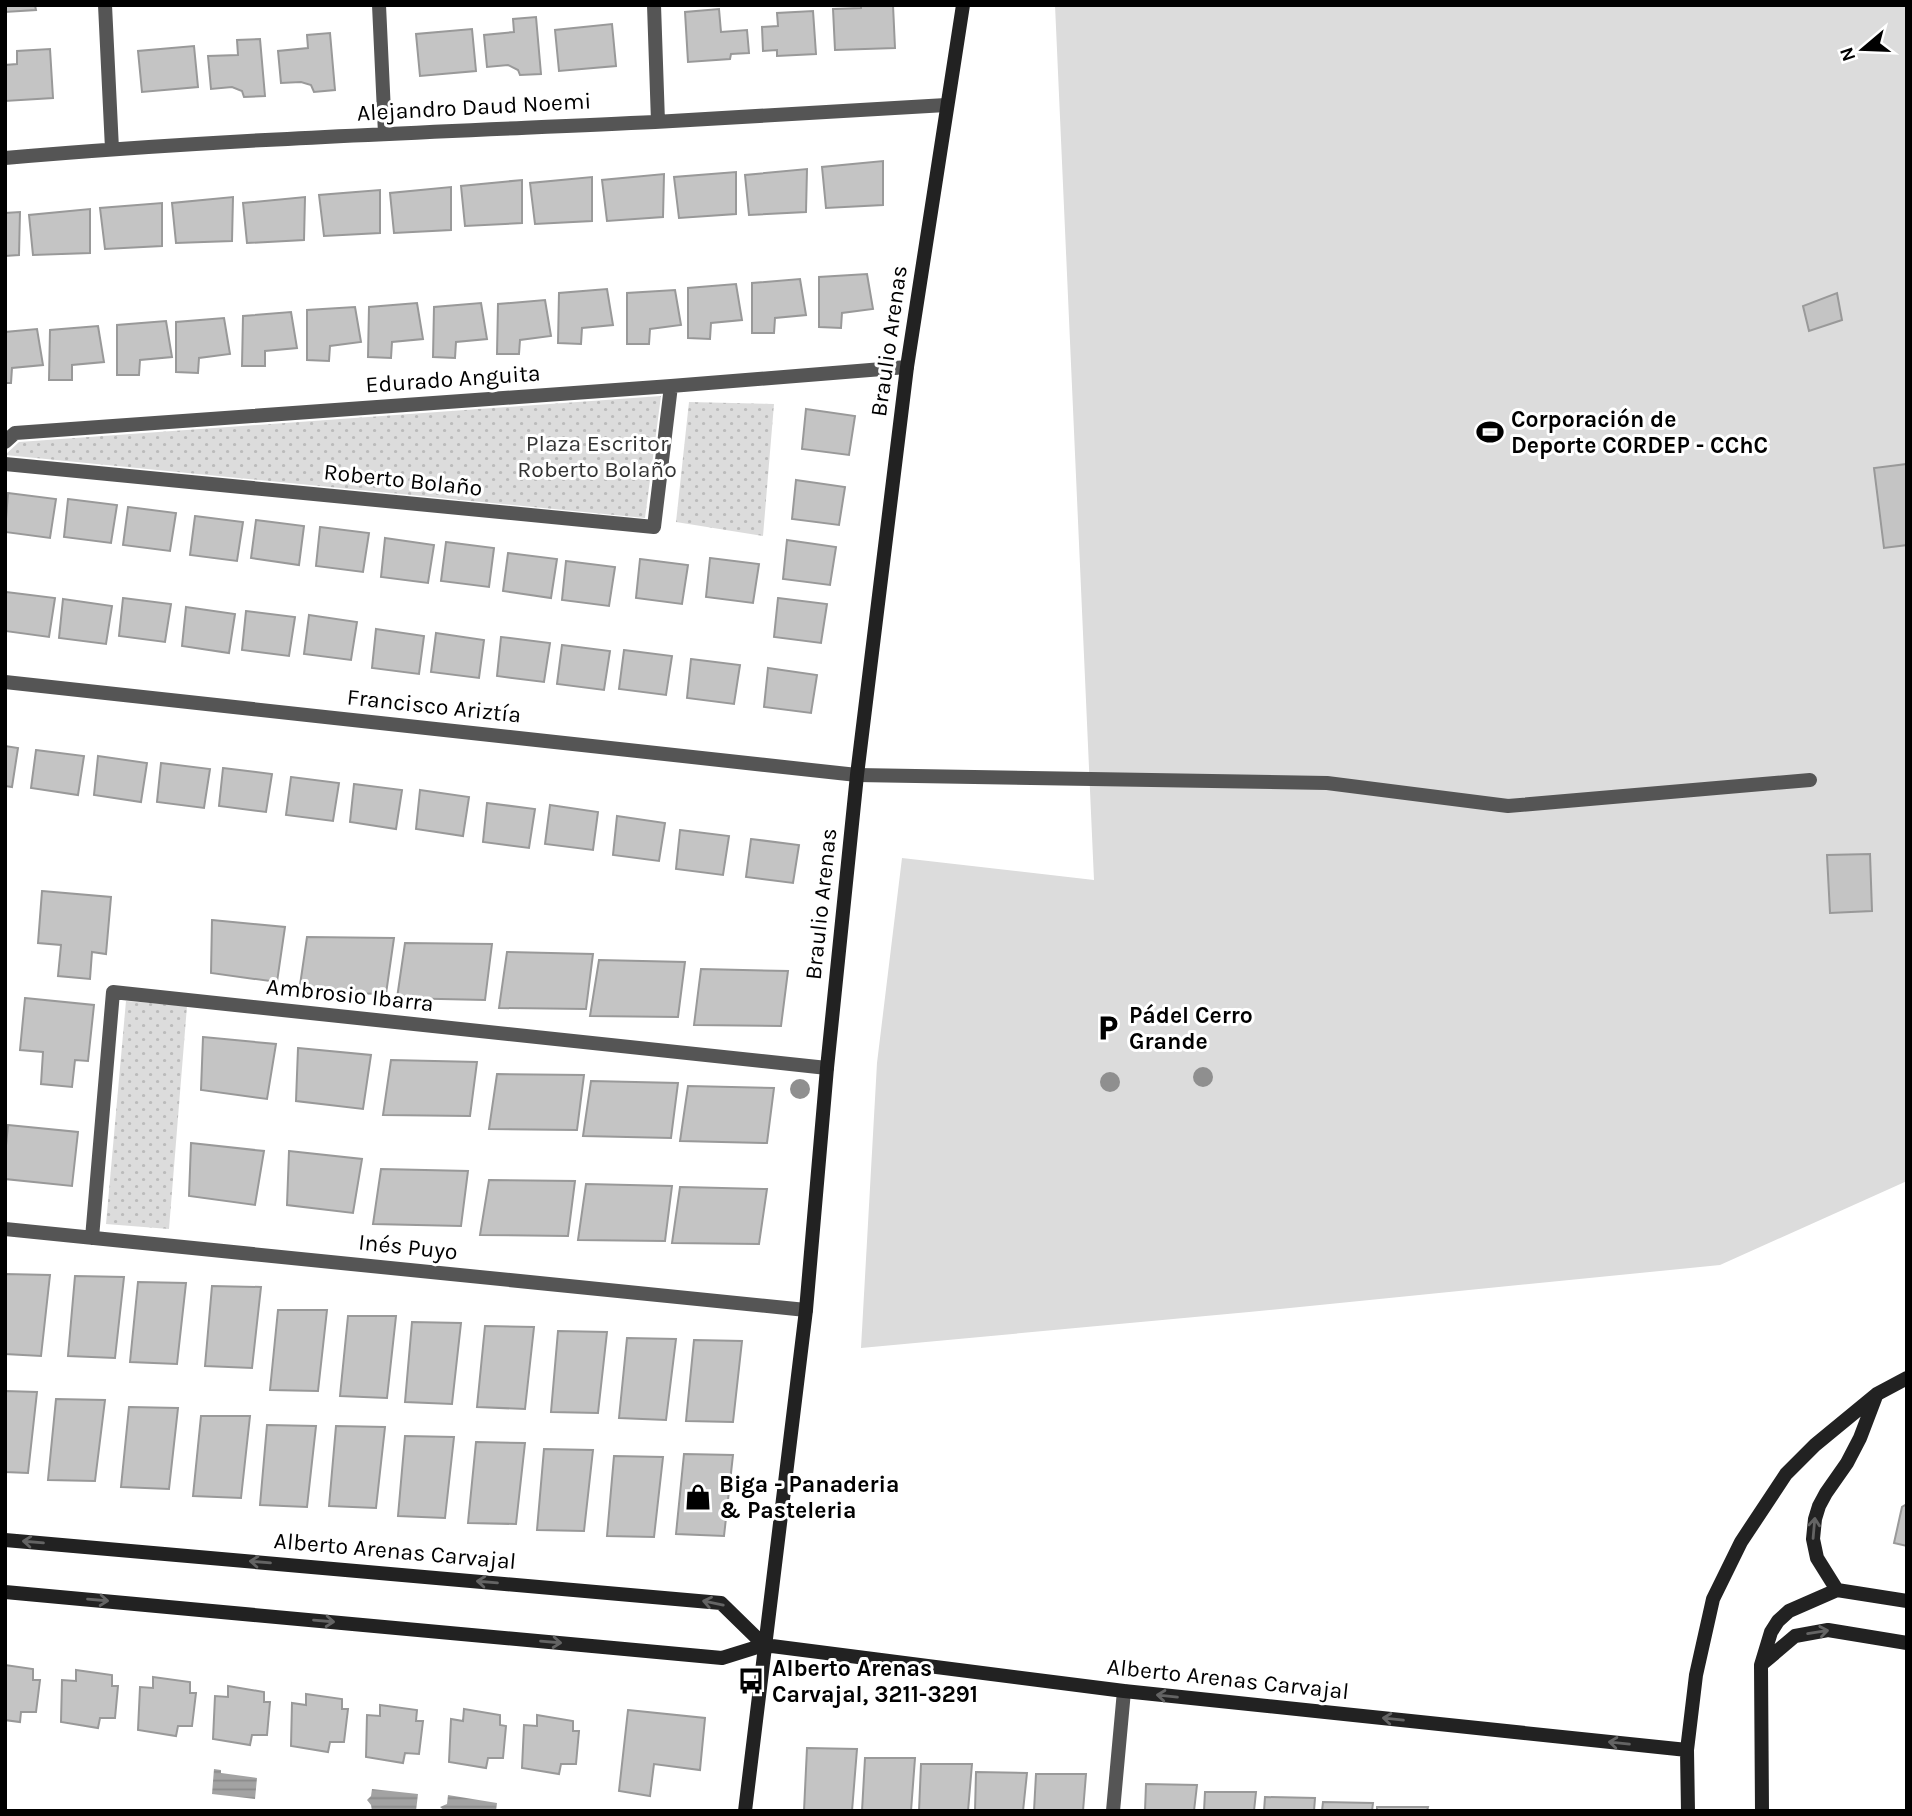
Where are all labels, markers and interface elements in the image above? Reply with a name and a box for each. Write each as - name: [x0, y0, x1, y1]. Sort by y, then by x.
- north arrow: [1828, 14, 1898, 84]
- text: N: [1835, 44, 1860, 64]
- street label: Alejandro Daud Noemi: [356, 87, 592, 127]
- street label: Braulio Arenas: [865, 264, 913, 418]
- street label: Edurado Anguita: [365, 359, 541, 399]
- place label: Corporación de Deporte CORDEP - CChC: [1511, 406, 1768, 459]
- sports icon: Corporación de Deporte CORDEP - CChC: [1475, 417, 1505, 447]
- park label: Plaza Escritor Roberto Bolaño: [517, 430, 677, 483]
- street label: Roberto Bolaño: [322, 458, 484, 502]
- street label: Francisco Ariztía: [346, 683, 522, 729]
- street label: Braulio Arenas: [800, 827, 842, 981]
- street label: Ambrosio Ibarra: [265, 973, 435, 1017]
- place label: Pádel Cerro Grande: [1129, 1002, 1253, 1055]
- parking icon: Pádel Cerro Grande: [1093, 1013, 1123, 1043]
- street label: Inés Puyo: [357, 1228, 459, 1266]
- place label: Biga - Panaderia & Pasteleria: [719, 1471, 899, 1524]
- shop icon: Biga - Panaderia & Pasteleria: [683, 1482, 713, 1512]
- one-way arrow: [1808, 1517, 1821, 1540]
- street label: Alberto Arenas Carvajal: [273, 1527, 517, 1575]
- one-way arrow: [23, 1535, 45, 1548]
- one-way arrow: [249, 1555, 272, 1568]
- one-way arrow: [476, 1575, 498, 1588]
- one-way arrow: [86, 1594, 108, 1607]
- one-way arrow: [702, 1596, 724, 1609]
- one-way arrow: [312, 1615, 335, 1628]
- one-way arrow: [1806, 1625, 1829, 1638]
- one-way arrow: [539, 1636, 561, 1649]
- street label: Alberto Arenas Carvajal: [1106, 1653, 1350, 1705]
- place label: Alberto Arenas Carvajal, 3211-3291: [772, 1655, 978, 1708]
- bus stop icon: Alberto Arenas Carvajal, 3211-3291: [736, 1666, 766, 1696]
- one-way arrow: [1156, 1689, 1178, 1702]
- one-way arrow: [1382, 1713, 1405, 1726]
- one-way arrow: [1608, 1736, 1631, 1749]

